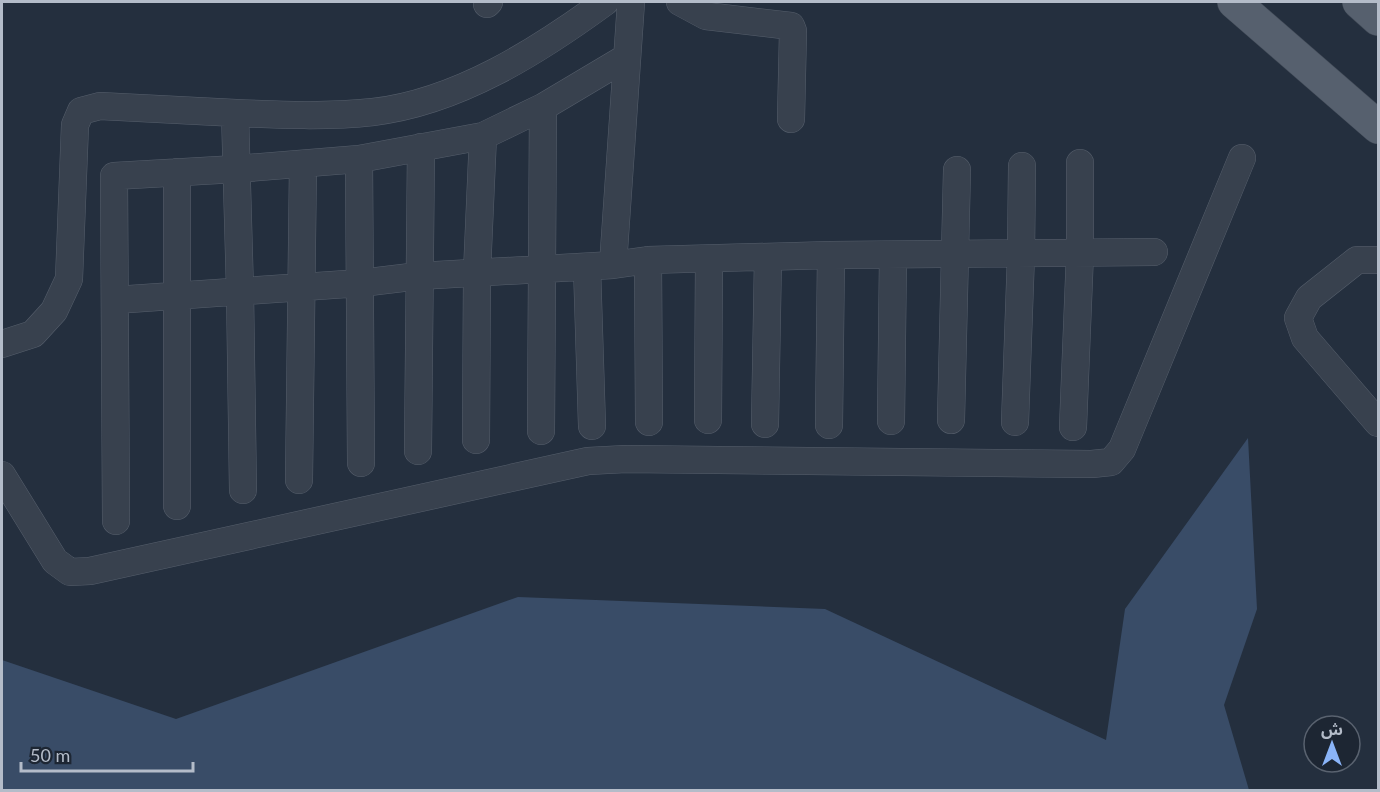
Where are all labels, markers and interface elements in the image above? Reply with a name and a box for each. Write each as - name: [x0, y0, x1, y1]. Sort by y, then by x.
- north arrow: [1302, 714, 1362, 774]
- text: ش: [1321, 719, 1343, 739]
- scale bar: [21, 735, 194, 773]
- text: 50 m: [30, 744, 70, 766]

